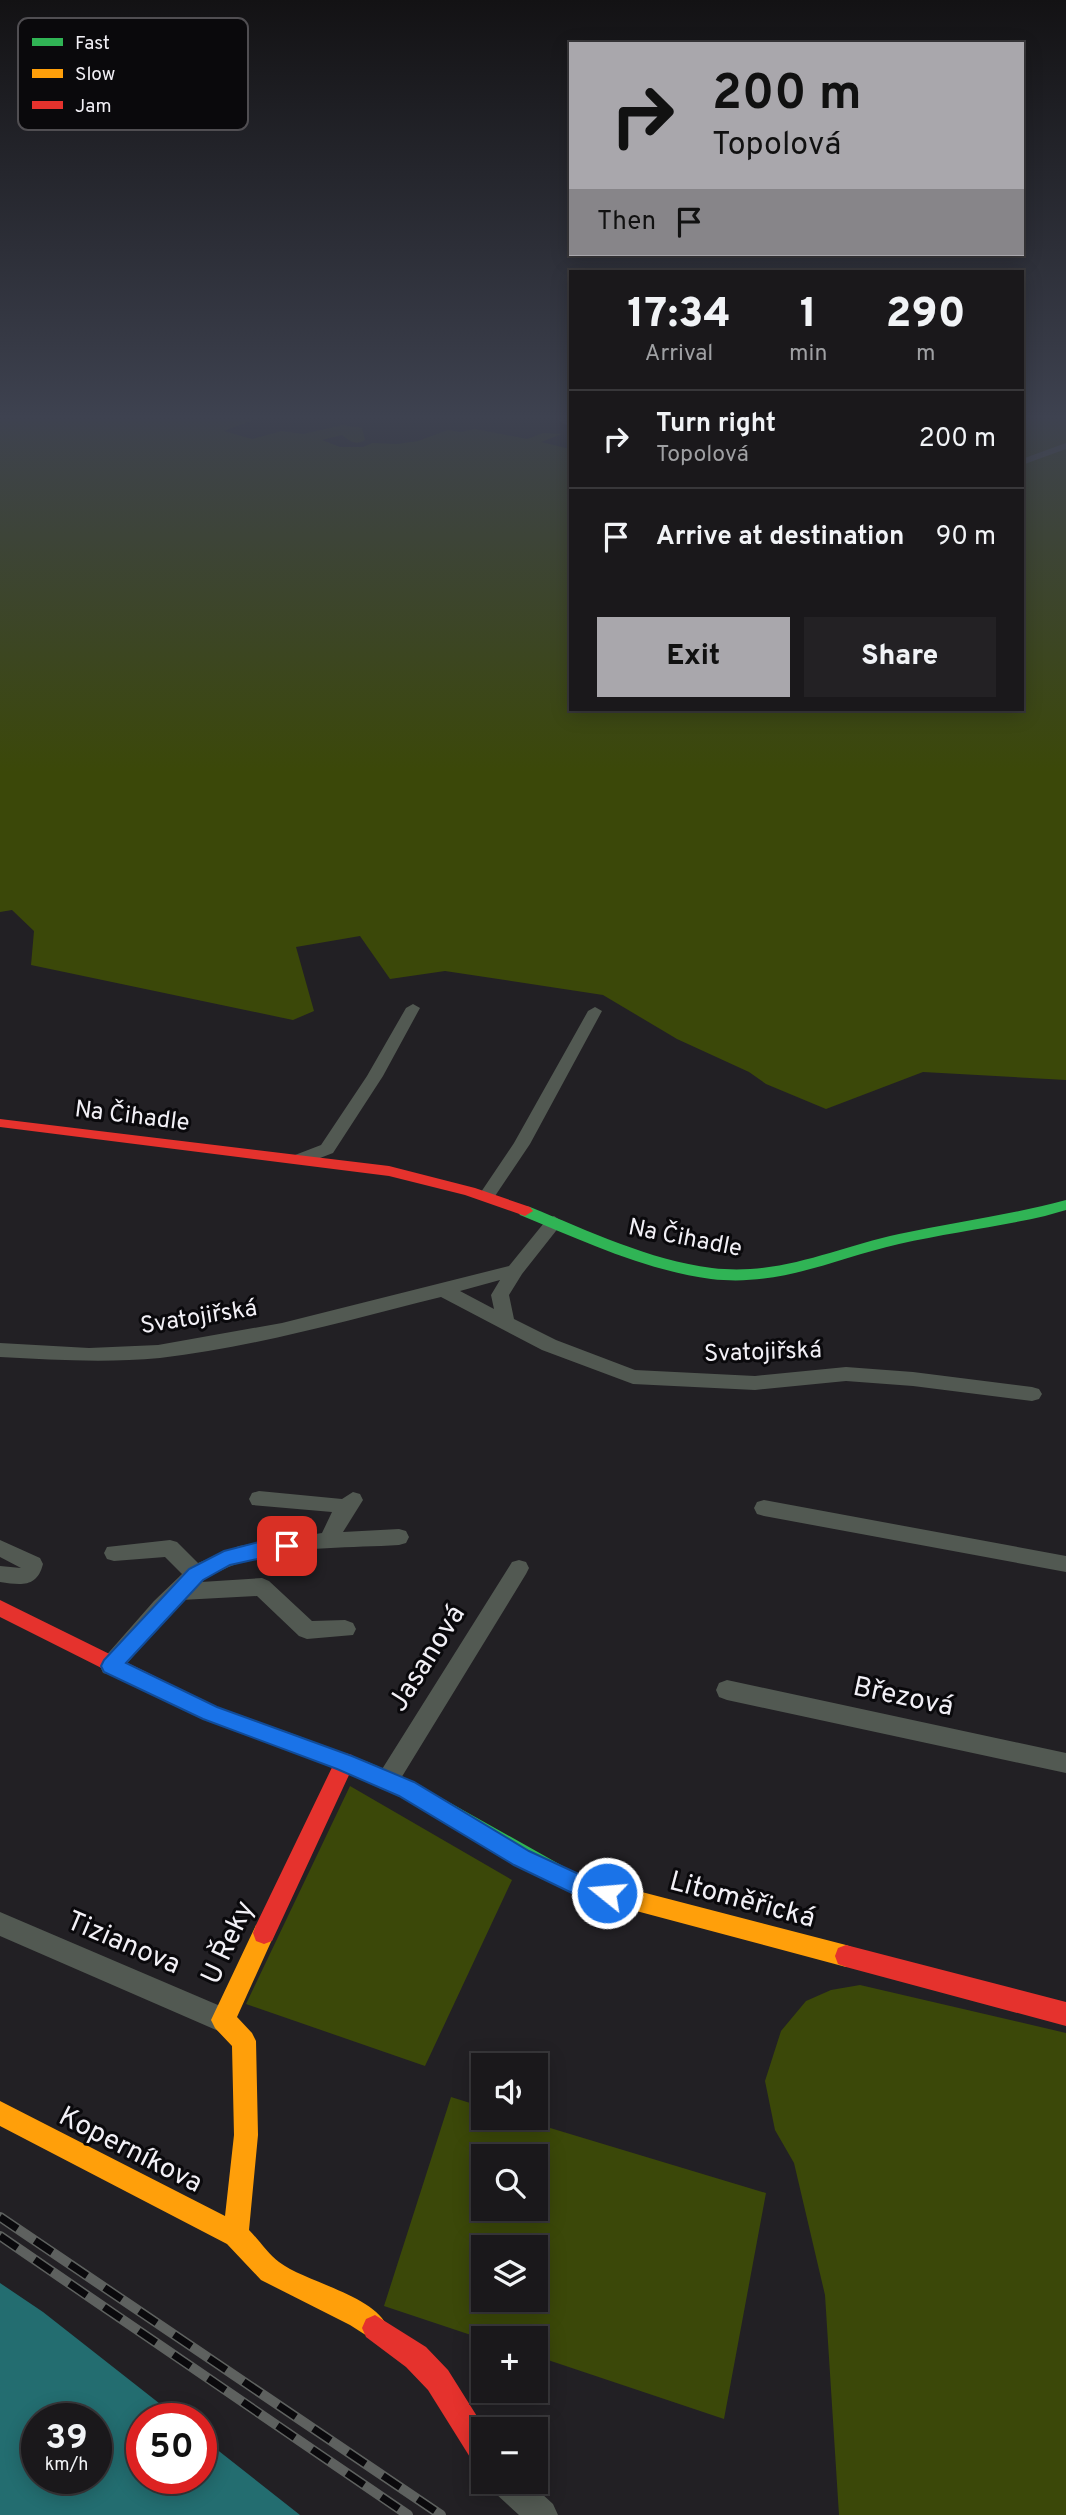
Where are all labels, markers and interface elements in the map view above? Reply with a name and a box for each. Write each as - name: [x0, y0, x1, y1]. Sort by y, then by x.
- legend: [18, 18, 248, 130]
- text: Fast: [75, 32, 110, 56]
- text: Slow: [75, 63, 115, 87]
- text: 200 m: [712, 65, 862, 127]
- icon: right: [597, 70, 688, 161]
- text: Jam: [75, 95, 112, 119]
- text: Topolová: [712, 126, 841, 166]
- icon: arrive: [670, 203, 708, 241]
- text: Then: [597, 206, 656, 239]
- text: 17:34: [627, 289, 731, 342]
- text: 1: [800, 289, 817, 342]
- text: 290: [886, 289, 966, 342]
- text: Arrival: [645, 340, 713, 369]
- text: min: [789, 340, 827, 369]
- text: m: [916, 340, 935, 369]
- text: Turn right: [656, 408, 776, 441]
- icon: right: [597, 420, 635, 458]
- text: 200 m: [919, 423, 996, 456]
- text: Topolová: [656, 441, 749, 470]
- icon: arrive: [597, 518, 635, 556]
- text: Arrive at destination: [656, 521, 904, 554]
- text: 90 m: [936, 521, 996, 554]
- button: Exit: [597, 617, 790, 697]
- button: Share: [804, 617, 996, 697]
- street label: Na Čihadle: [73, 1093, 191, 1139]
- street label: Na Čihadle: [625, 1211, 745, 1265]
- street label: Svatojiřská: [139, 1294, 259, 1342]
- street label: Svatojiřská: [704, 1336, 822, 1370]
- pin: [257, 1516, 317, 1576]
- icon: arrive: [268, 1527, 306, 1565]
- street label: Jasanová: [381, 1599, 475, 1719]
- street label: Březová: [849, 1670, 957, 1726]
- position arrow: [570, 1856, 644, 1930]
- street label: Litoměřická: [665, 1864, 819, 1938]
- street label: U Řeky: [192, 1895, 264, 1991]
- street label: Tizianova: [61, 1904, 185, 1984]
- map controls: [471, 2053, 548, 2494]
- button: sound: [471, 2053, 548, 2130]
- street label: Koperníkova: [52, 2099, 208, 2203]
- button: search: [471, 2144, 548, 2221]
- button: layers: [471, 2235, 548, 2312]
- button: +: [471, 2326, 548, 2403]
- speed limit sign: 50: [126, 2403, 217, 2494]
- text: 39: [45, 2417, 88, 2461]
- button: −: [471, 2417, 548, 2494]
- text: km/h: [45, 2454, 88, 2477]

